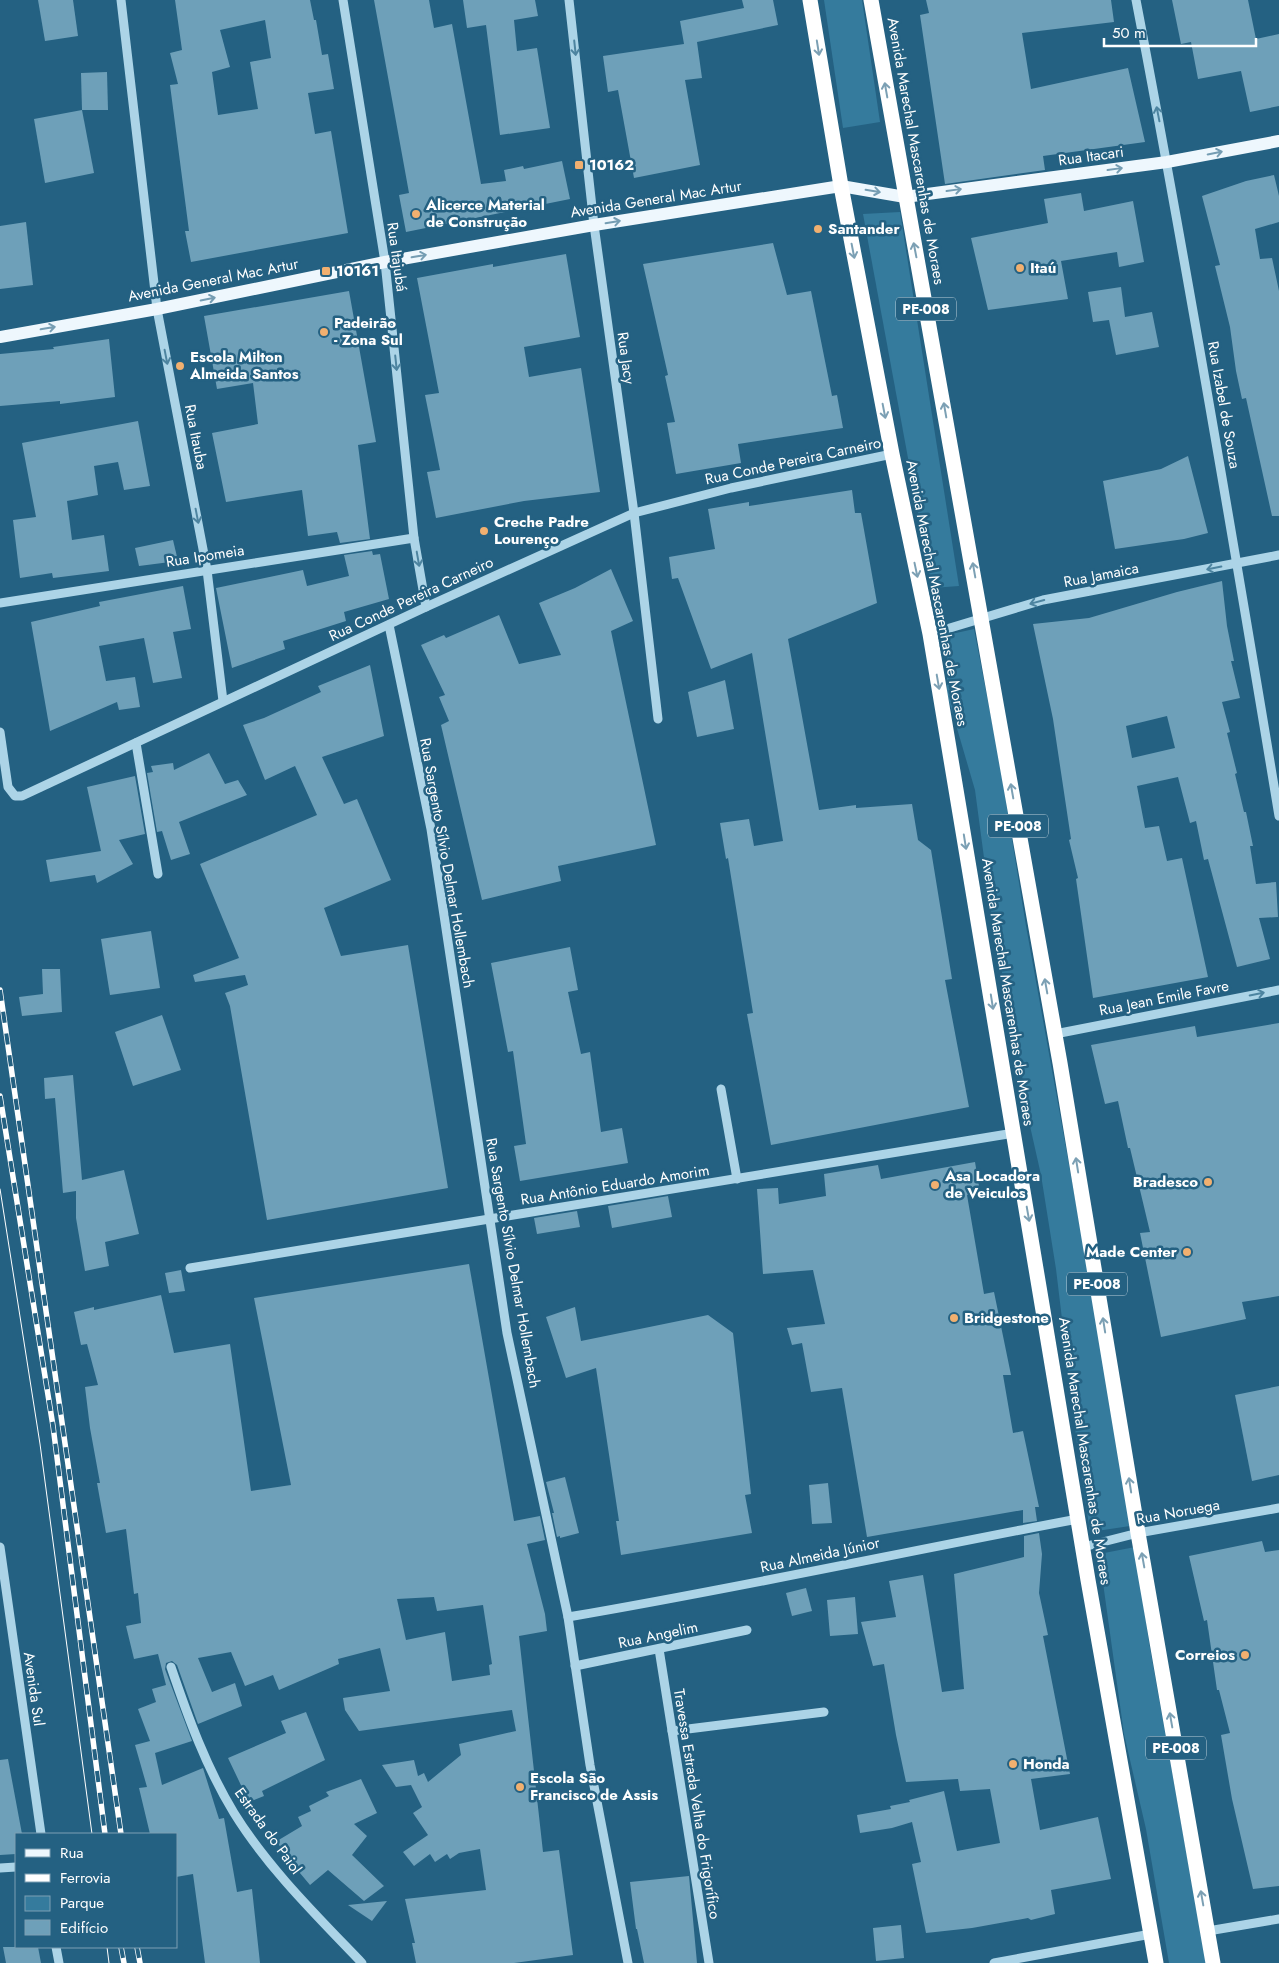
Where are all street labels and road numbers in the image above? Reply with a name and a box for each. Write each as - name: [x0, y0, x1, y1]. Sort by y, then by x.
- street label: Avenida Marechal Mascarenhas de Moraes: [882, 16, 950, 286]
- street label: Rua Itacari: [1057, 141, 1125, 171]
- street label: Avenida General Mac Artur: [569, 174, 744, 223]
- street label: Rua Itajubá: [381, 221, 413, 293]
- street label: Avenida General Mac Artur: [126, 253, 301, 307]
- road number: PE-008: [896, 298, 956, 320]
- street label: Rua Jacy: [611, 330, 641, 386]
- street label: Rua Izabel de Souza: [1202, 339, 1246, 471]
- street label: Rua Itauba: [179, 402, 213, 472]
- street label: Rua Conde Pereira Carneiro: [703, 432, 883, 490]
- street label: Avenida Marechal Mascarenhas de Moraes: [900, 458, 974, 728]
- street label: Rua Ipomeia: [164, 539, 246, 573]
- street label: Rua Conde Pereira Carneiro: [325, 551, 497, 647]
- street label: Rua Jamaica: [1062, 557, 1140, 593]
- street label: Rua Sargento Sílvio Delmar Hollembach: [414, 736, 480, 990]
- road number: PE-008: [988, 814, 1048, 838]
- street label: Avenida Marechal Mascarenhas de Moraes: [976, 857, 1040, 1127]
- street label: Rua Jean Emile Favre: [1097, 975, 1231, 1021]
- street label: Rua Sargento Sílvio Delmar Hollembach: [480, 1136, 546, 1390]
- street label: Rua Antônio Eduardo Amorim: [519, 1159, 711, 1211]
- road number: PE-008: [1067, 1272, 1127, 1296]
- street label: Avenida Marechal Mascarenhas de Moraes: [1053, 1316, 1117, 1586]
- street label: Rua Noruega: [1135, 1494, 1221, 1530]
- street label: Rua Almeida Júnior: [758, 1531, 883, 1578]
- street label: Rua Angelim: [616, 1616, 700, 1654]
- street label: Avenida Sul: [18, 1650, 50, 1728]
- street label: Travessa Estrada Velha do Frigorífico: [668, 1687, 726, 1921]
- road number: PE-008: [1146, 1736, 1206, 1760]
- street label: Estrada do Paiol: [229, 1783, 307, 1879]

